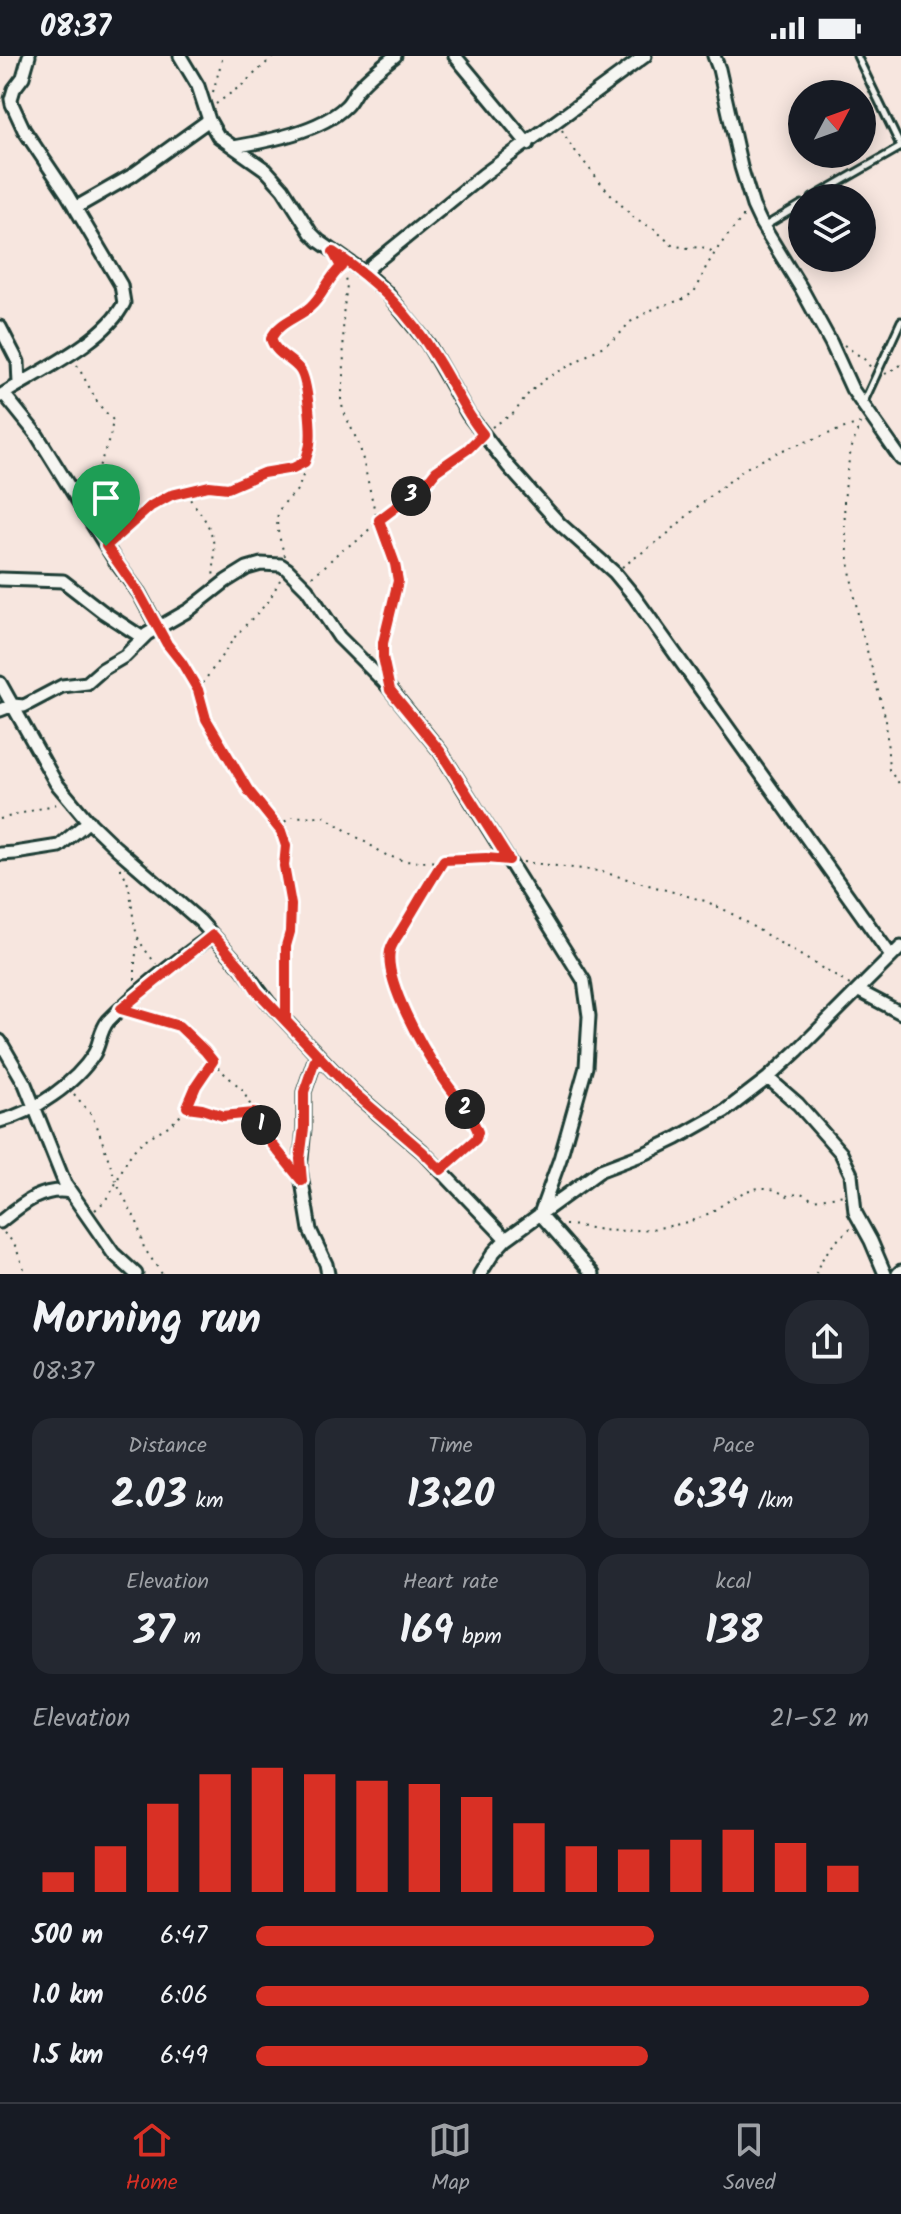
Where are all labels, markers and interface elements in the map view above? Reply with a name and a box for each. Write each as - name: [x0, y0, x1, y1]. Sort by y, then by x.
- text: 08:37: [40, 4, 111, 52]
- north arrow: [788, 80, 876, 168]
- map controls: [788, 80, 876, 272]
- button: layers: [788, 184, 876, 272]
- pin: [72, 464, 140, 546]
- icon: arrive: [84, 476, 128, 520]
- pin: 3: [391, 476, 431, 516]
- text: 3: [405, 478, 417, 513]
- pin: 2: [445, 1089, 485, 1129]
- text: 2: [459, 1091, 471, 1126]
- pin: 1: [241, 1105, 281, 1145]
- text: 1: [258, 1107, 264, 1142]
- text: Morning run: [32, 1286, 261, 1356]
- button: share: [785, 1300, 869, 1384]
- text: 08:37: [32, 1351, 94, 1393]
- text: Distance: [128, 1429, 207, 1464]
- text: Time: [428, 1429, 473, 1464]
- text: Pace: [713, 1429, 754, 1464]
- text: 2.03: [112, 1464, 187, 1528]
- text: 13:20: [407, 1464, 494, 1528]
- text: 6:34: [674, 1464, 749, 1528]
- text: km: [187, 1484, 223, 1519]
- text: /km: [749, 1484, 793, 1519]
- text: Elevation: [126, 1565, 209, 1600]
- text: Heart rate: [403, 1565, 498, 1600]
- text: kcal: [716, 1565, 751, 1600]
- text: 37: [134, 1600, 175, 1664]
- text: 169: [399, 1600, 453, 1664]
- text: 138: [705, 1600, 762, 1664]
- text: m: [175, 1620, 201, 1655]
- text: bpm: [453, 1620, 502, 1655]
- text: Elevation: [32, 1698, 130, 1740]
- text: 21–52 m: [770, 1698, 869, 1740]
- text: 500 m: [32, 1915, 103, 1957]
- text: 6:47: [160, 1915, 207, 1957]
- text: 1.0 km: [32, 1975, 103, 2017]
- text: 6:06: [160, 1975, 208, 2017]
- text: 1.5 km: [32, 2035, 103, 2077]
- text: 6:49: [160, 2035, 208, 2077]
- tab: Home: [125, 2118, 178, 2201]
- tab: Map: [428, 2118, 472, 2201]
- tab: Saved: [723, 2118, 776, 2201]

